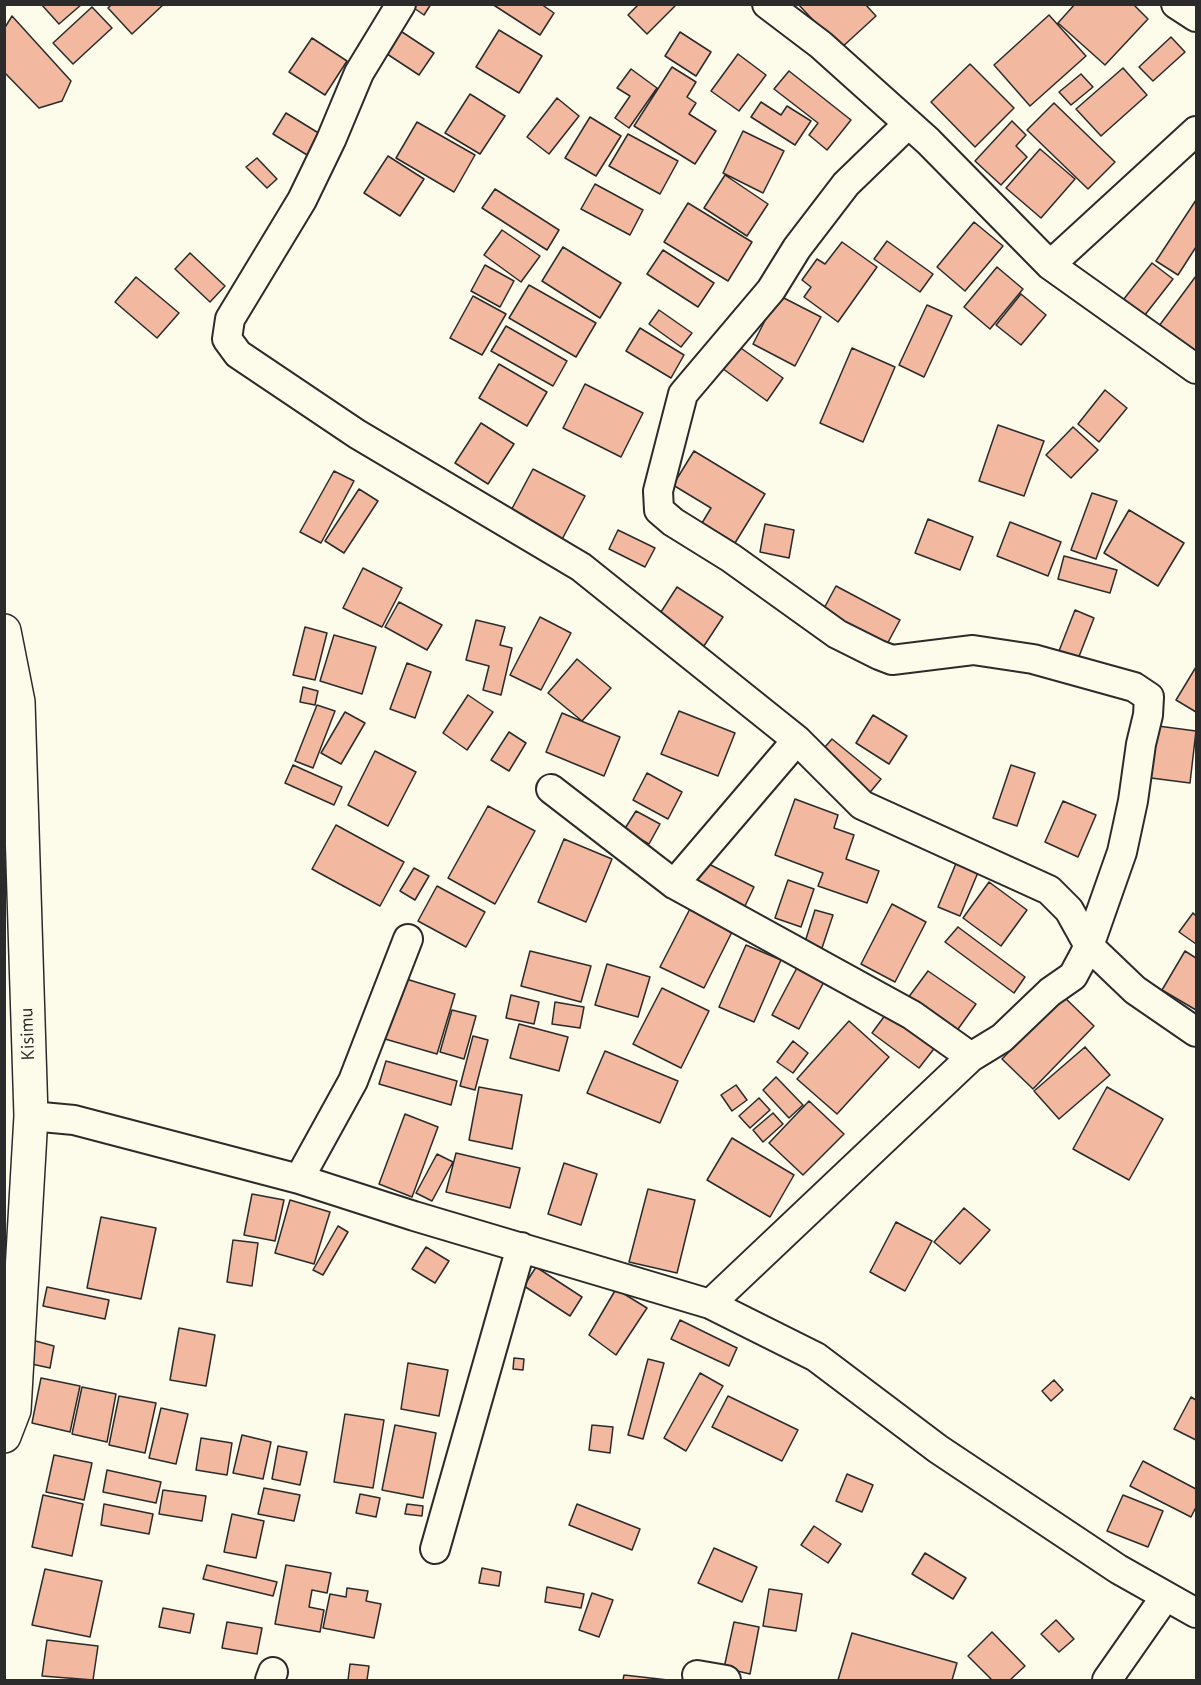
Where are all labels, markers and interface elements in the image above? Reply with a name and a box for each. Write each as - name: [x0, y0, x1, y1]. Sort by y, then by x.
- street label: Kisimu: [16, 1007, 40, 1061]

